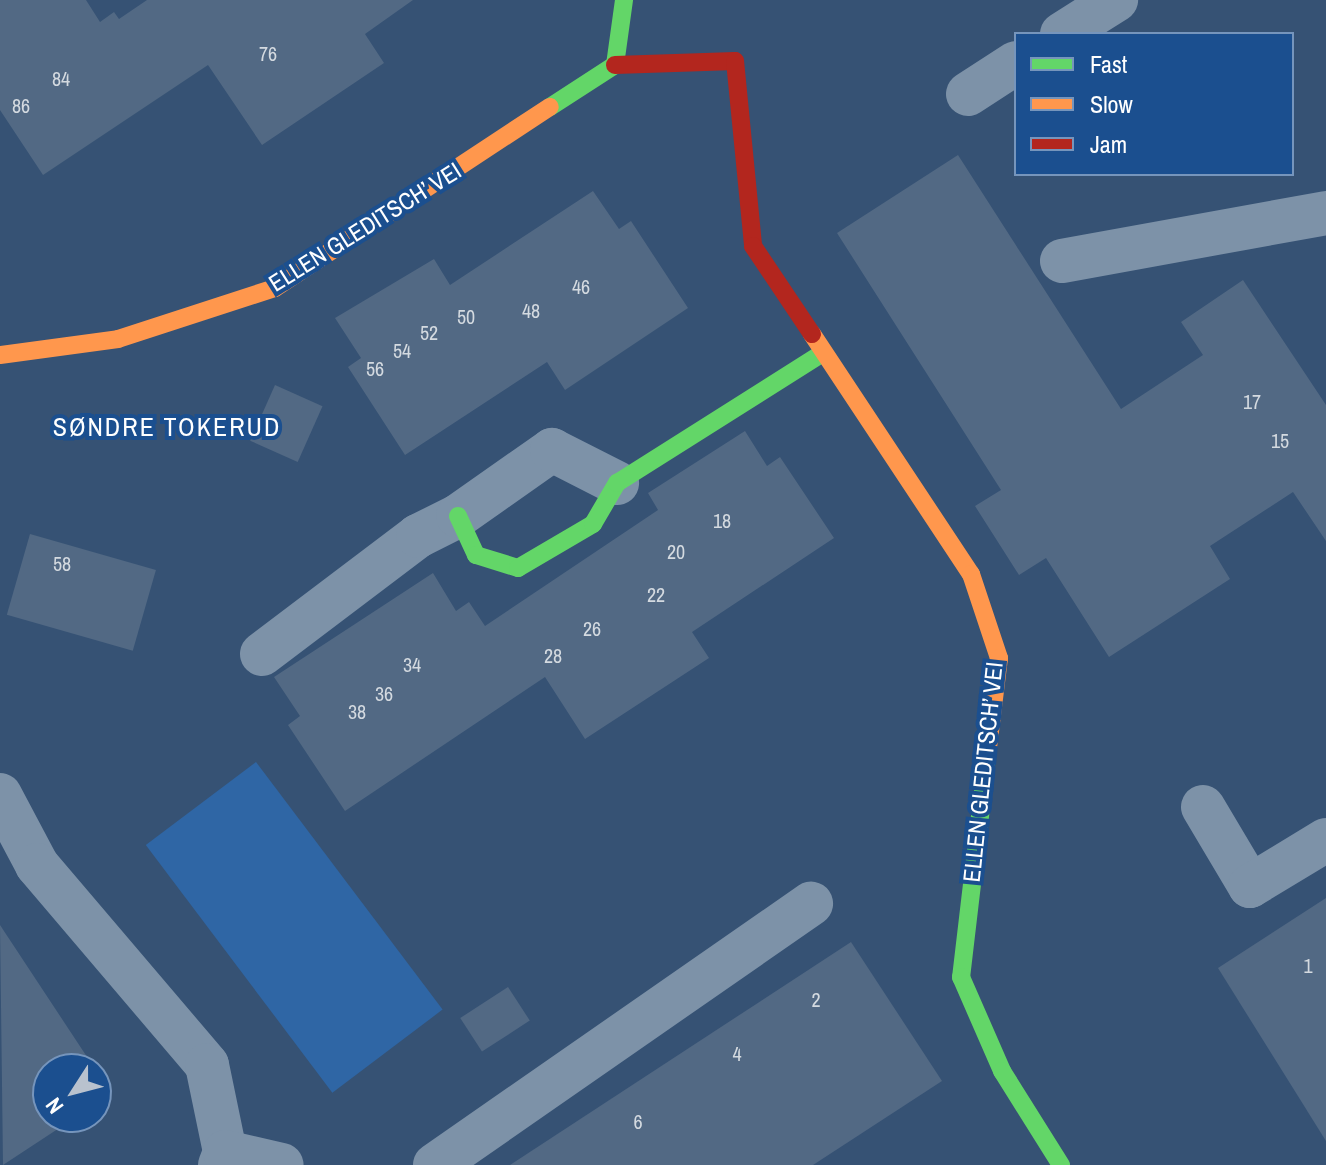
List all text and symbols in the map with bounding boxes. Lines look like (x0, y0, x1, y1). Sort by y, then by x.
legend (1014, 32, 1294, 176)
house number: 76 (259, 41, 277, 65)
text: Fast (1090, 48, 1127, 80)
house number: 84 (52, 66, 70, 90)
text: Slow (1090, 88, 1133, 120)
house number: 86 (12, 93, 30, 117)
text: Jam (1090, 128, 1127, 160)
street label: ELLEN GLEDITSCH’ VEI (263, 156, 467, 298)
house number: 46 (572, 274, 590, 298)
house number: 48 (522, 298, 540, 322)
house number: 50 (457, 304, 475, 328)
house number: 52 (420, 320, 438, 344)
house number: 54 (393, 338, 411, 362)
house number: 56 (366, 356, 384, 380)
house number: 17 (1243, 389, 1261, 413)
district label: SØNDRE TOKERUD (52, 411, 282, 443)
house number: 15 (1271, 428, 1289, 452)
house number: 18 (713, 508, 731, 532)
house number: 20 (667, 539, 685, 563)
house number: 58 (53, 551, 71, 575)
house number: 22 (647, 582, 665, 606)
house number: 26 (583, 616, 601, 640)
house number: 28 (544, 643, 562, 667)
house number: 34 (403, 652, 421, 676)
street label: ELLEN GLEDITSCH’ VEI (957, 660, 1009, 884)
house number: 36 (375, 681, 393, 705)
house number: 38 (348, 699, 366, 723)
house number: 1 (1303, 953, 1313, 977)
house number: 2 (811, 987, 821, 1011)
house number: 4 (732, 1041, 742, 1065)
north arrow (32, 1053, 112, 1133)
text: N (38, 1092, 70, 1120)
house number: 6 (633, 1109, 643, 1133)

